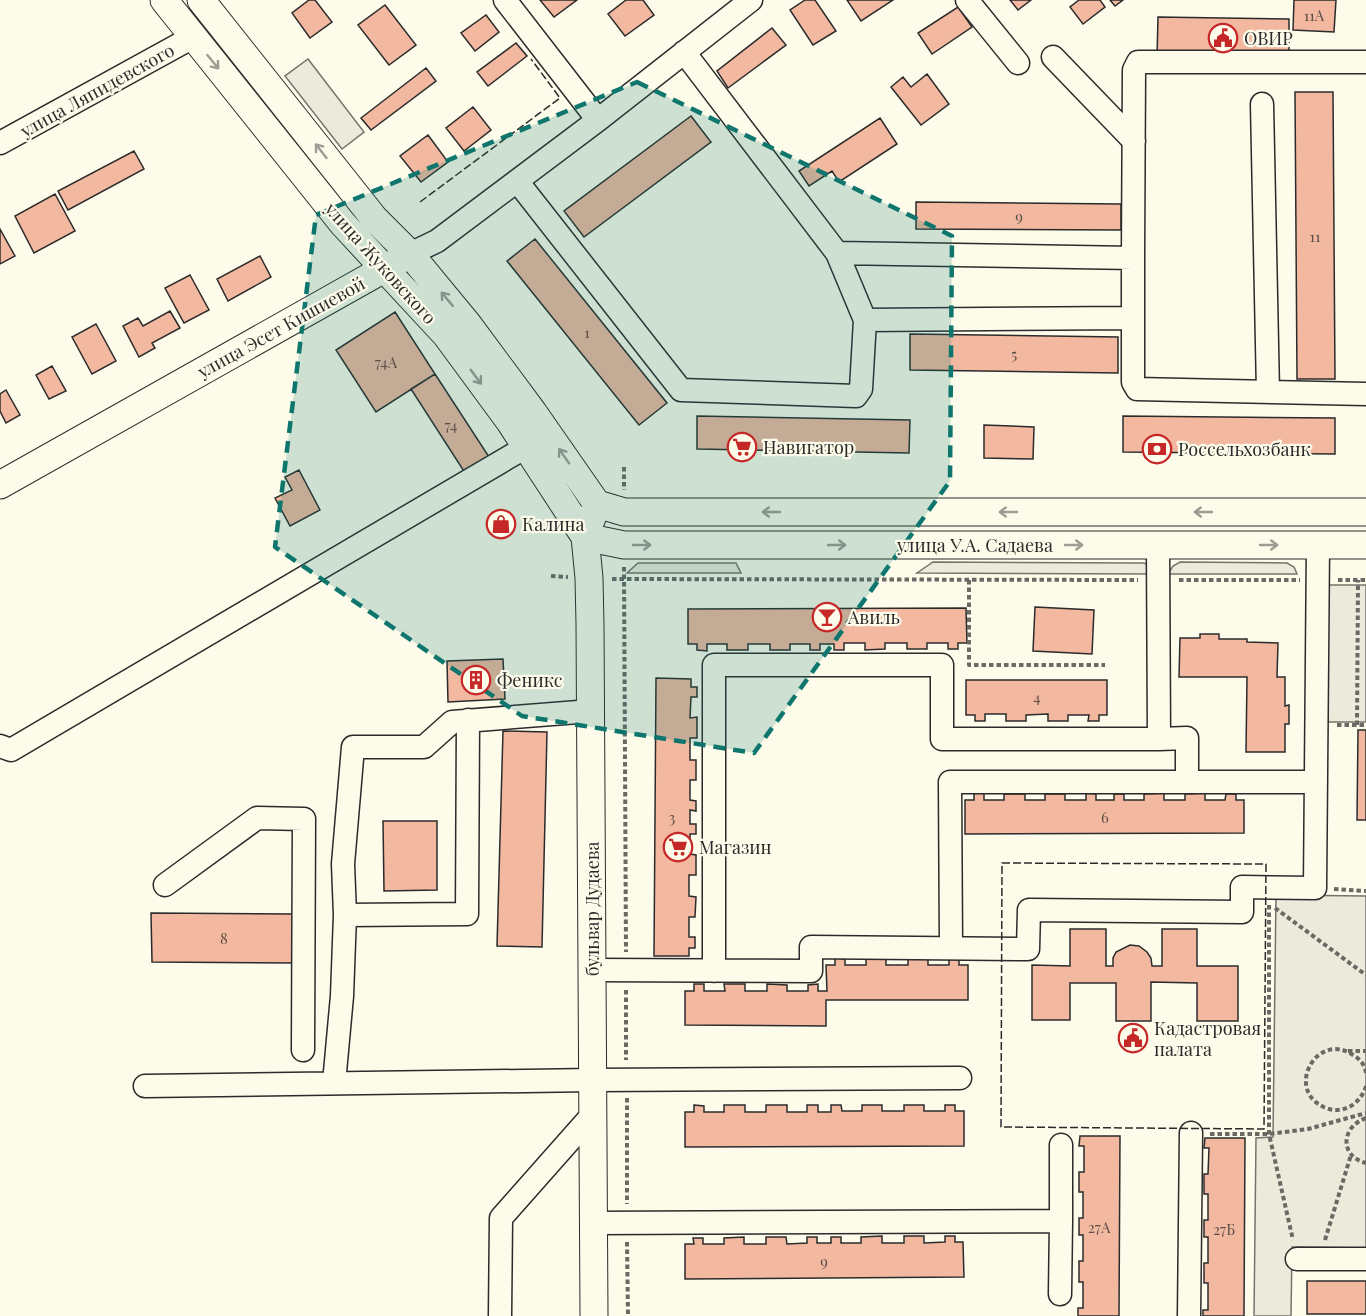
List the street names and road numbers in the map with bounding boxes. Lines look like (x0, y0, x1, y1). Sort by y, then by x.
street label: улица Ляпидевского (15, 38, 178, 143)
street label: улица Жуковского (319, 196, 442, 329)
street label: улица Эсет Кишиевой (192, 271, 369, 384)
street label: улица У.А. Садаева (896, 533, 1053, 557)
street label: бульвар Дудаева (580, 841, 604, 977)

